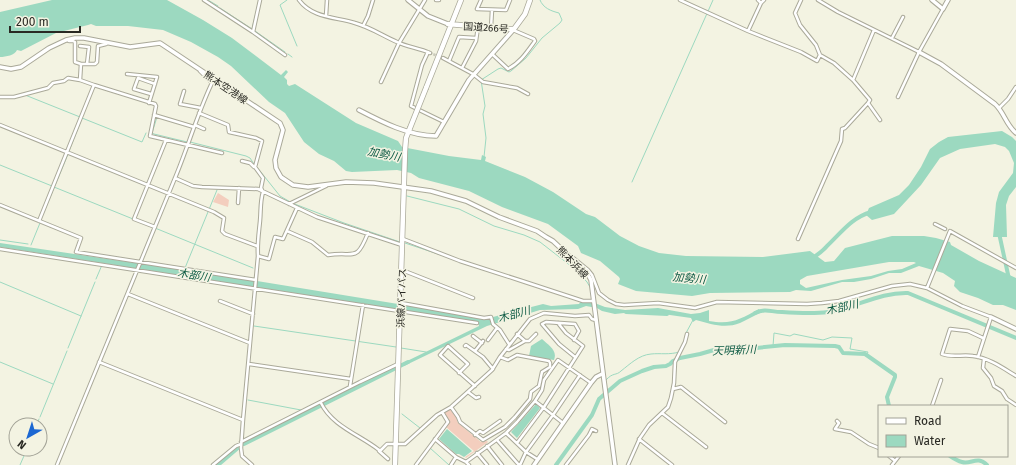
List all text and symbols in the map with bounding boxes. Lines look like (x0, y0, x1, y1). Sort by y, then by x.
scale bar (10, 8, 80, 34)
text: 200 m (16, 15, 49, 29)
street label: 国道266号 (463, 20, 509, 36)
street label: 熊本空港線 (201, 69, 250, 107)
water label: 加勢川 (366, 145, 402, 164)
street label: 熊本浜線 (554, 244, 590, 281)
water label: 木部川 (177, 266, 212, 285)
street label: 浜線バイパス (395, 268, 409, 328)
water label: 加勢川 (672, 271, 707, 286)
water label: 木部川 (825, 297, 861, 318)
water label: 木部川 (497, 304, 533, 325)
water label: 天明新川 (712, 343, 757, 358)
legend (878, 405, 1008, 457)
text: Road (914, 414, 942, 428)
north arrow (8, 417, 48, 457)
text: Water (914, 434, 946, 448)
text: N (15, 437, 29, 452)

